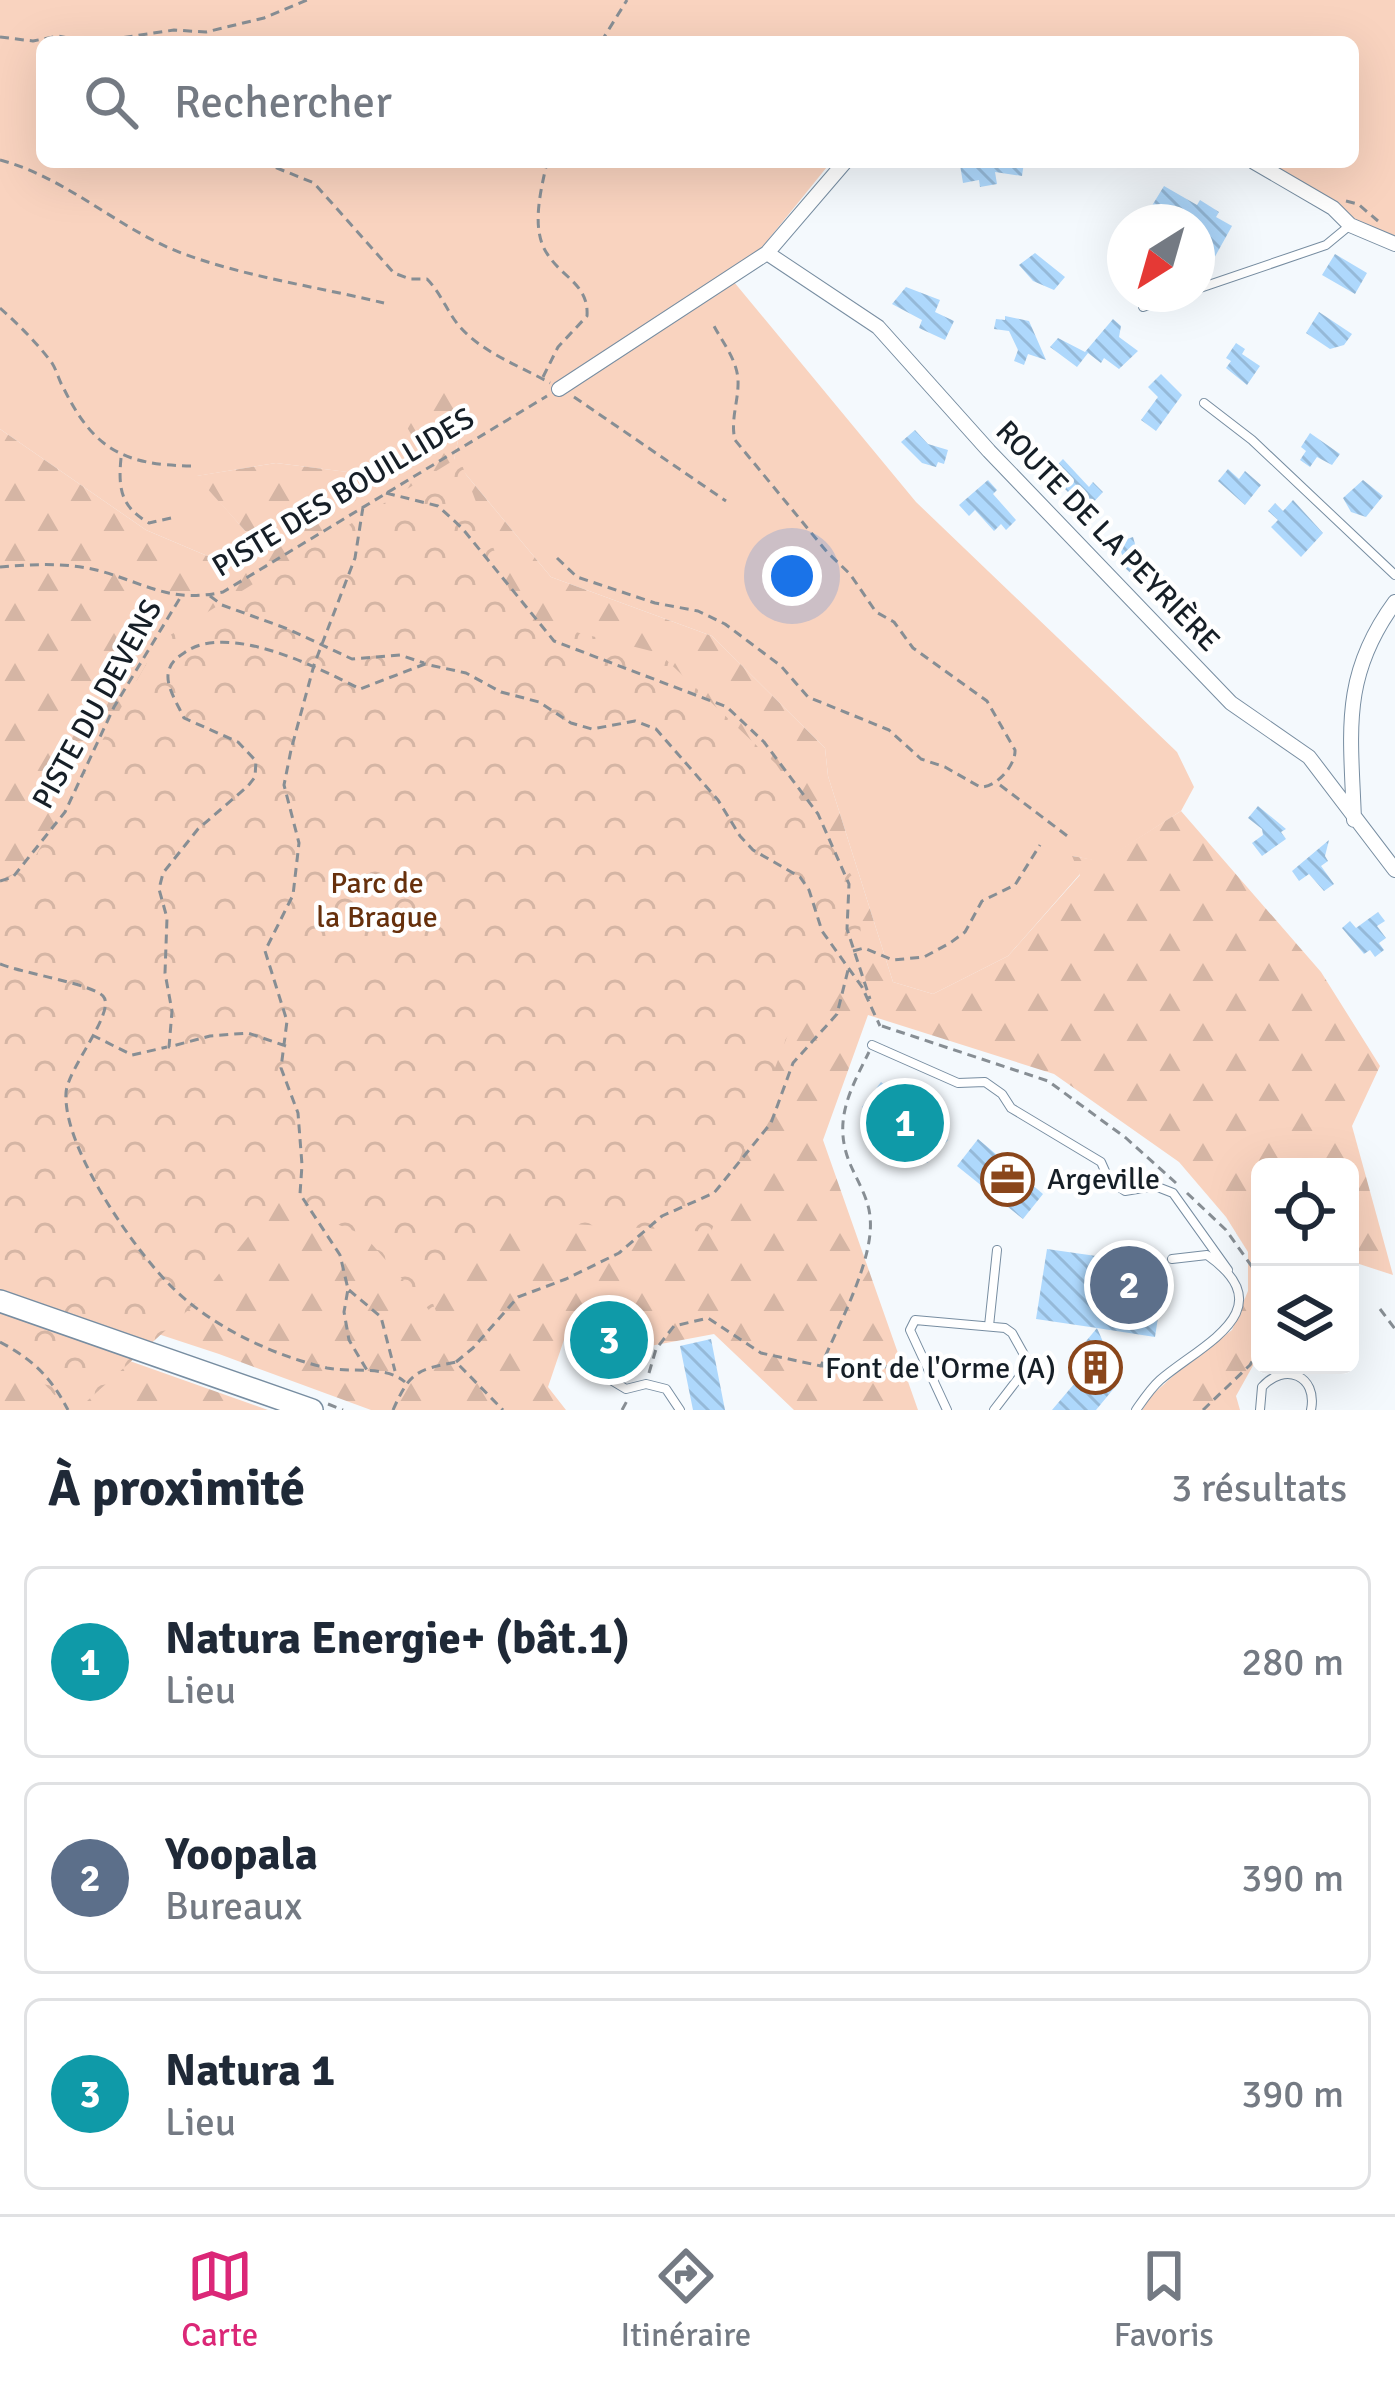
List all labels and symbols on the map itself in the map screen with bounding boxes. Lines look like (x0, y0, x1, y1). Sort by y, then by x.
north arrow (1107, 204, 1215, 312)
street label: PISTE DES BOUILLIDES (206, 400, 481, 585)
street label: ROUTE DE LA PEYRIÈRE (988, 413, 1228, 660)
your location (762, 546, 822, 606)
street label: PISTE DU DEVENS (25, 593, 170, 815)
park label: Parc de la Brague (316, 865, 438, 936)
pin: 1 (866, 1078, 944, 1168)
office icon: Argeville (980, 1151, 1036, 1207)
place label: Argeville (1047, 1161, 1160, 1198)
pin: 2 (1090, 1240, 1168, 1330)
pin: 3 (570, 1295, 648, 1385)
building icon: Font de l'Orme (A) (1067, 1340, 1123, 1396)
place label: Font de l'Orme (A) (825, 1350, 1056, 1387)

